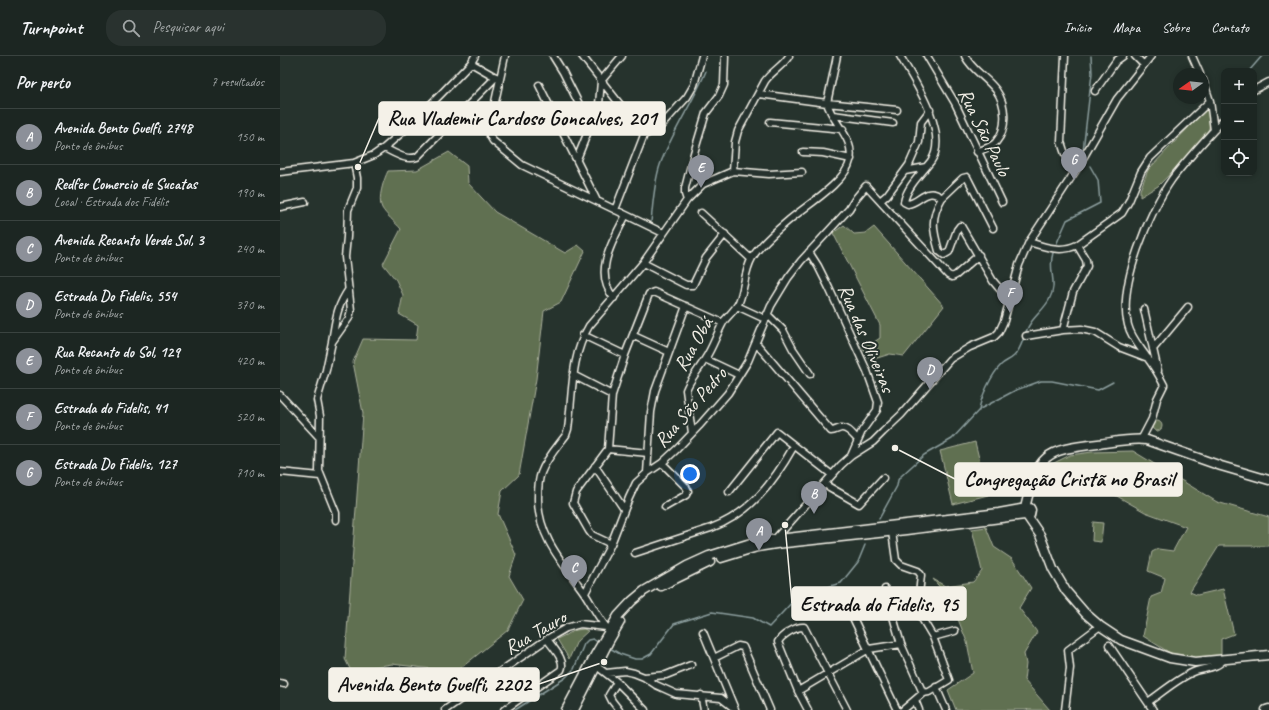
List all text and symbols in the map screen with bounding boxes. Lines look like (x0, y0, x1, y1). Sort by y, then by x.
search box (106, 10, 386, 46)
text: Turnpoint (20, 16, 82, 40)
icon: search (120, 17, 142, 39)
text: Pesquisar aqui (152, 18, 224, 37)
text: Início (1064, 19, 1091, 36)
text: Mapa (1113, 19, 1140, 36)
text: Sobre (1162, 19, 1189, 36)
text: Contato (1211, 19, 1249, 36)
north arrow (1173, 68, 1209, 104)
map controls (1221, 68, 1257, 176)
button: + (1221, 68, 1257, 104)
text: Por perto (16, 72, 70, 93)
text: 7 resultados (211, 74, 264, 90)
street label: Rua São Paulo (953, 84, 1017, 181)
callout: Rua Vlademir Cardoso Goncalves, 201 (379, 102, 665, 135)
button: − (1221, 104, 1257, 140)
text: Rua Vlademir Cardoso Goncalves, 201 (387, 105, 659, 131)
text: Avenida Bento Guelfi, 2748 (54, 119, 192, 138)
text: A (26, 129, 32, 145)
text: 150 m (236, 129, 264, 145)
text: Ponto de ônibus (54, 138, 122, 154)
button: locate (1221, 140, 1257, 176)
pin: G (1061, 147, 1087, 180)
pin: E (688, 155, 714, 188)
text: Redfer Comercio de Sucatas (54, 175, 197, 194)
text: B (26, 185, 32, 201)
text: 190 m (236, 185, 264, 201)
text: Local · Estrada dos Fidélis (54, 194, 168, 210)
text: Avenida Recanto Verde Sol, 3 (54, 231, 204, 250)
text: C (26, 241, 32, 257)
text: 240 m (236, 241, 264, 257)
text: Ponto de ônibus (54, 250, 122, 266)
street label: Rua das Oliveiras (833, 280, 901, 398)
pin: F (997, 280, 1023, 313)
text: Estrada Do Fidelis, 554 (54, 287, 176, 306)
text: D (25, 297, 33, 313)
text: 370 m (236, 297, 264, 313)
text: Ponto de ônibus (54, 306, 122, 322)
street label: Rua Obá (668, 311, 720, 376)
text: Rua Recanto do Sol, 129 (54, 343, 180, 362)
text: E (26, 353, 32, 369)
text: 420 m (236, 353, 264, 369)
pin: D (917, 357, 943, 390)
street label: Rua São Pedro (649, 361, 733, 453)
text: Ponto de ônibus (54, 362, 122, 378)
text: Estrada do Fidelis, 41 (54, 399, 167, 418)
text: F (26, 409, 32, 425)
text: 520 m (236, 409, 264, 425)
text: Ponto de ônibus (54, 418, 122, 434)
text: Estrada Do Fidelis, 127 (54, 455, 177, 474)
callout: Congregação Cristã no Brasil (955, 463, 1182, 496)
your location (680, 464, 700, 484)
text: G (26, 465, 32, 481)
text: 710 m (236, 465, 264, 481)
text: Congregação Cristã no Brasil (964, 466, 1178, 492)
text: Ponto de ônibus (54, 474, 122, 490)
pin: B (801, 481, 827, 514)
pin: A (746, 518, 772, 551)
pin: C (561, 555, 587, 588)
callout: Estrada do Fidelis, 95 (792, 587, 966, 620)
text: Estrada do Fidelis, 95 (800, 591, 960, 617)
street label: Rua Tauro (500, 604, 572, 660)
callout: Avenida Bento Guelfi, 2202 (329, 668, 539, 701)
text: Avenida Bento Guelfi, 2202 (337, 671, 533, 697)

